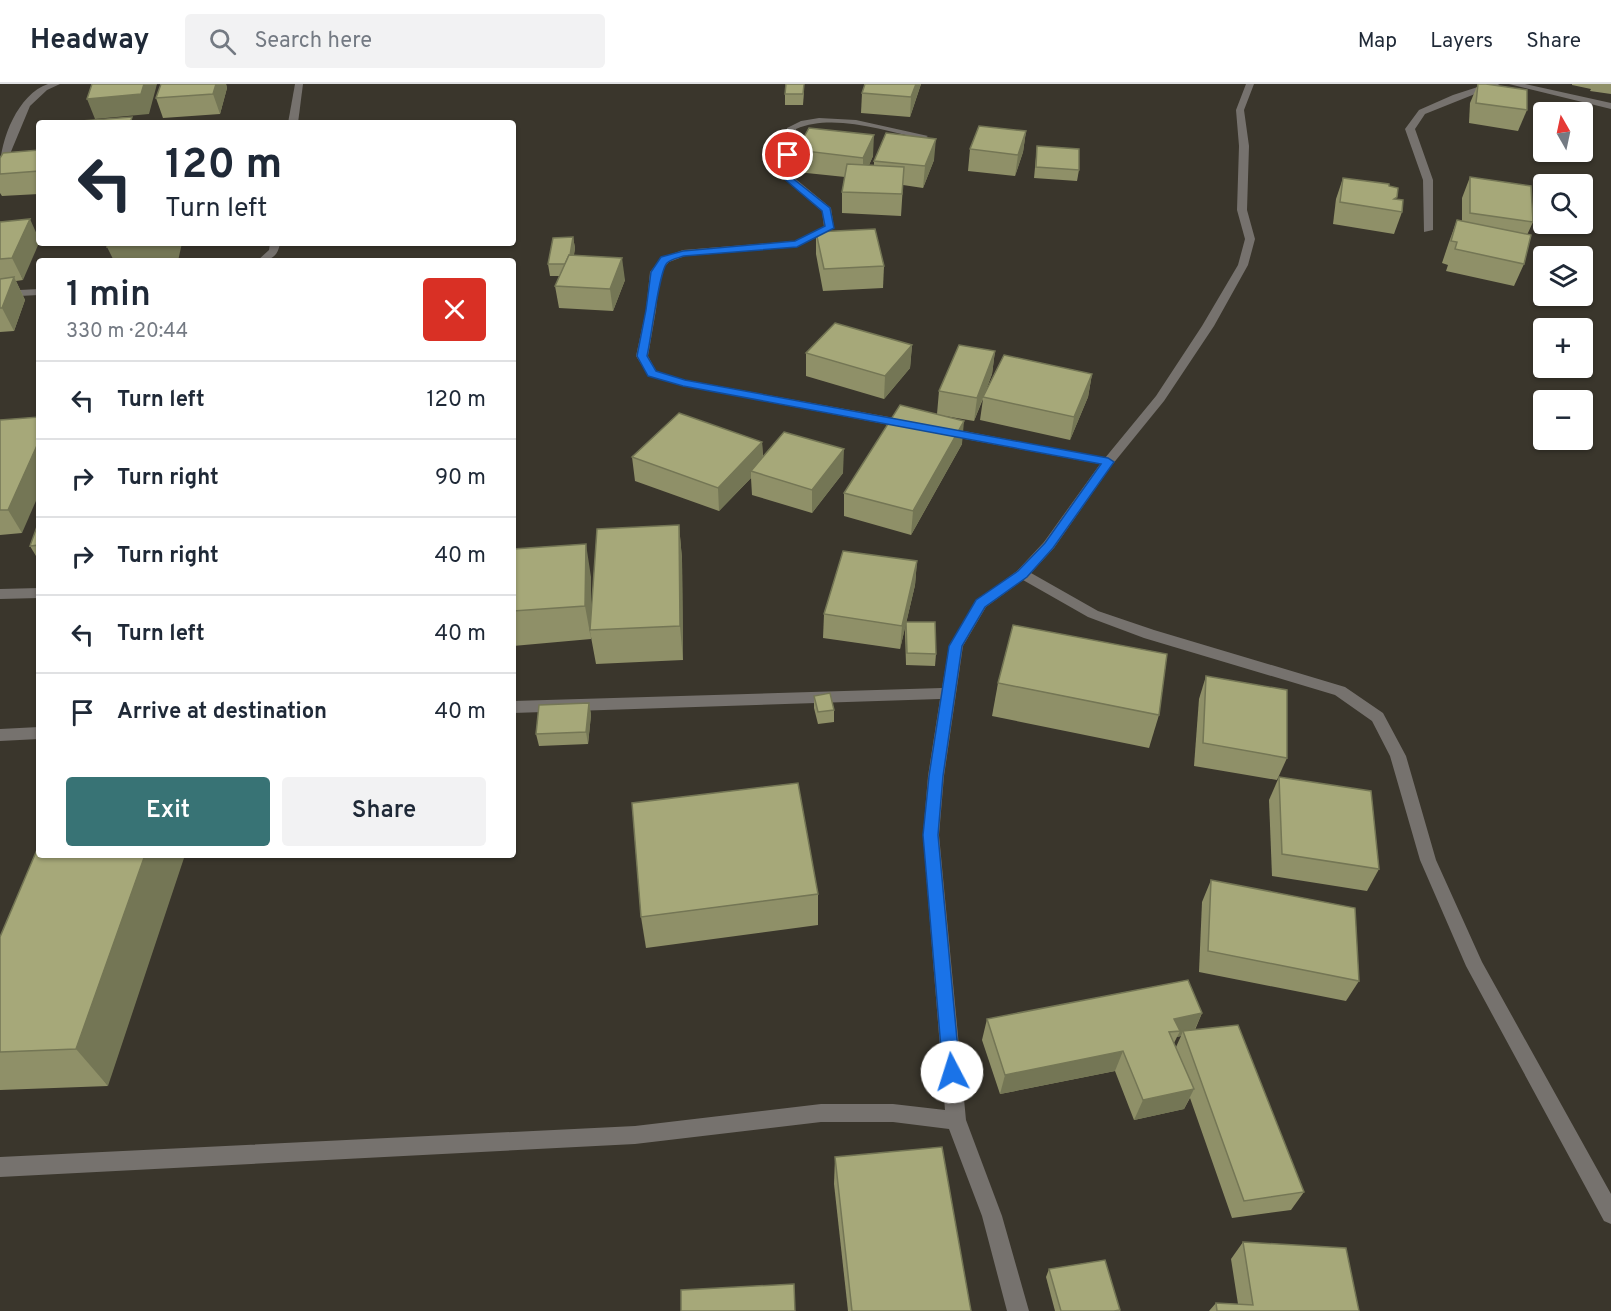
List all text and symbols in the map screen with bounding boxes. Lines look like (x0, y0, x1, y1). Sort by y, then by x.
search box (185, 14, 605, 68)
text: Headway (30, 23, 149, 59)
icon: search (206, 25, 239, 58)
text: Search here (254, 28, 372, 55)
text: Map (1358, 28, 1397, 55)
text: Layers (1430, 28, 1493, 55)
text: Share (1526, 28, 1581, 55)
north arrow (1533, 102, 1593, 162)
map controls (1533, 102, 1593, 450)
pin (762, 129, 813, 180)
icon: arrive (771, 138, 804, 171)
text: 120 m (165, 140, 282, 193)
icon: left (66, 144, 144, 222)
button: search (1533, 174, 1593, 234)
text: Turn left (165, 192, 267, 226)
button: layers (1533, 246, 1593, 306)
text: 1 min (66, 273, 151, 319)
button: close (423, 278, 486, 341)
button: + (1533, 318, 1593, 378)
text: 330 m · 20:44 (66, 319, 188, 345)
icon: left (66, 384, 99, 417)
text: Turn left (117, 387, 205, 414)
text: 120 m (426, 387, 486, 414)
button: − (1533, 390, 1593, 450)
icon: right (66, 462, 99, 495)
text: Turn right (117, 465, 219, 492)
text: 90 m (435, 465, 486, 492)
icon: right (66, 540, 99, 573)
text: Turn right (117, 543, 219, 570)
text: 40 m (434, 543, 486, 570)
icon: left (66, 618, 99, 651)
text: Turn left (117, 621, 205, 648)
text: 40 m (434, 621, 486, 648)
icon: arrive (66, 696, 99, 729)
text: Arrive at destination (117, 699, 327, 726)
text: 40 m (434, 699, 486, 726)
button: Exit (66, 777, 270, 846)
button: Share (282, 777, 486, 846)
position arrow (920, 1040, 984, 1104)

